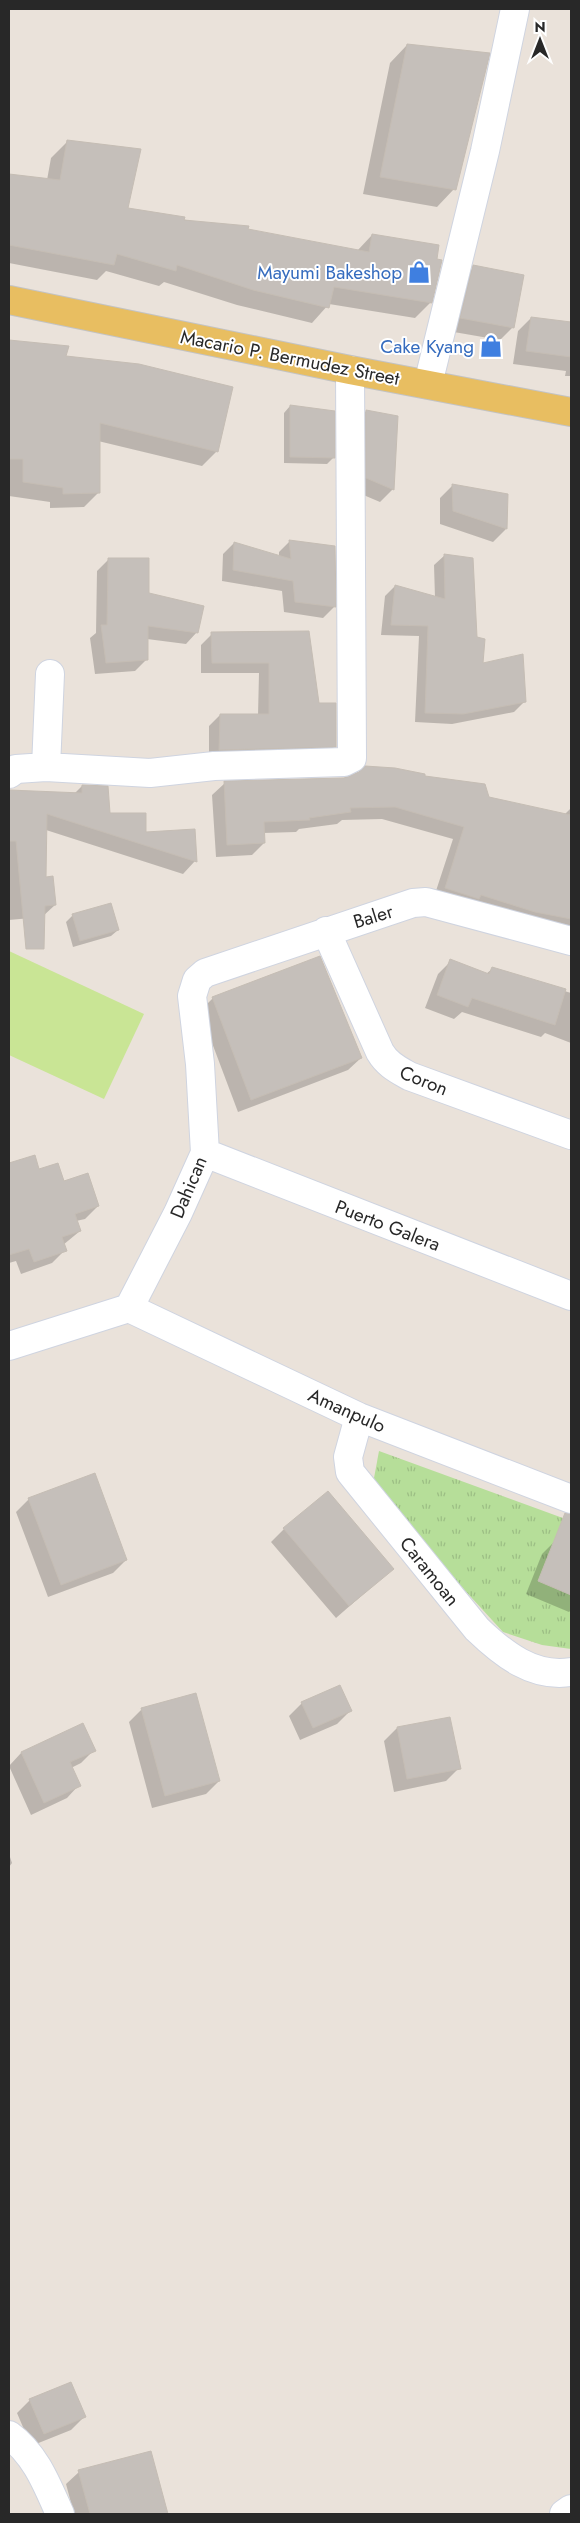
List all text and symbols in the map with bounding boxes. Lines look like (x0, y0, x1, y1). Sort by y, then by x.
north arrow (515, 15, 565, 65)
text: N (534, 17, 546, 37)
place label: Mayumi Bakeshop (257, 259, 402, 286)
shop icon: Mayumi Bakeshop (406, 259, 432, 285)
street label: Macario P. Bermudez Street (178, 323, 402, 392)
place label: Cake Kyang (380, 333, 474, 360)
shop icon: Cake Kyang (478, 333, 504, 359)
street label: Baler (350, 898, 397, 935)
street label: Coron (396, 1059, 452, 1102)
street label: Dahican (163, 1152, 214, 1222)
street label: Puerto Galera (331, 1193, 444, 1258)
street label: Amanpulo (304, 1381, 390, 1439)
street label: Caramoan (393, 1531, 466, 1612)

